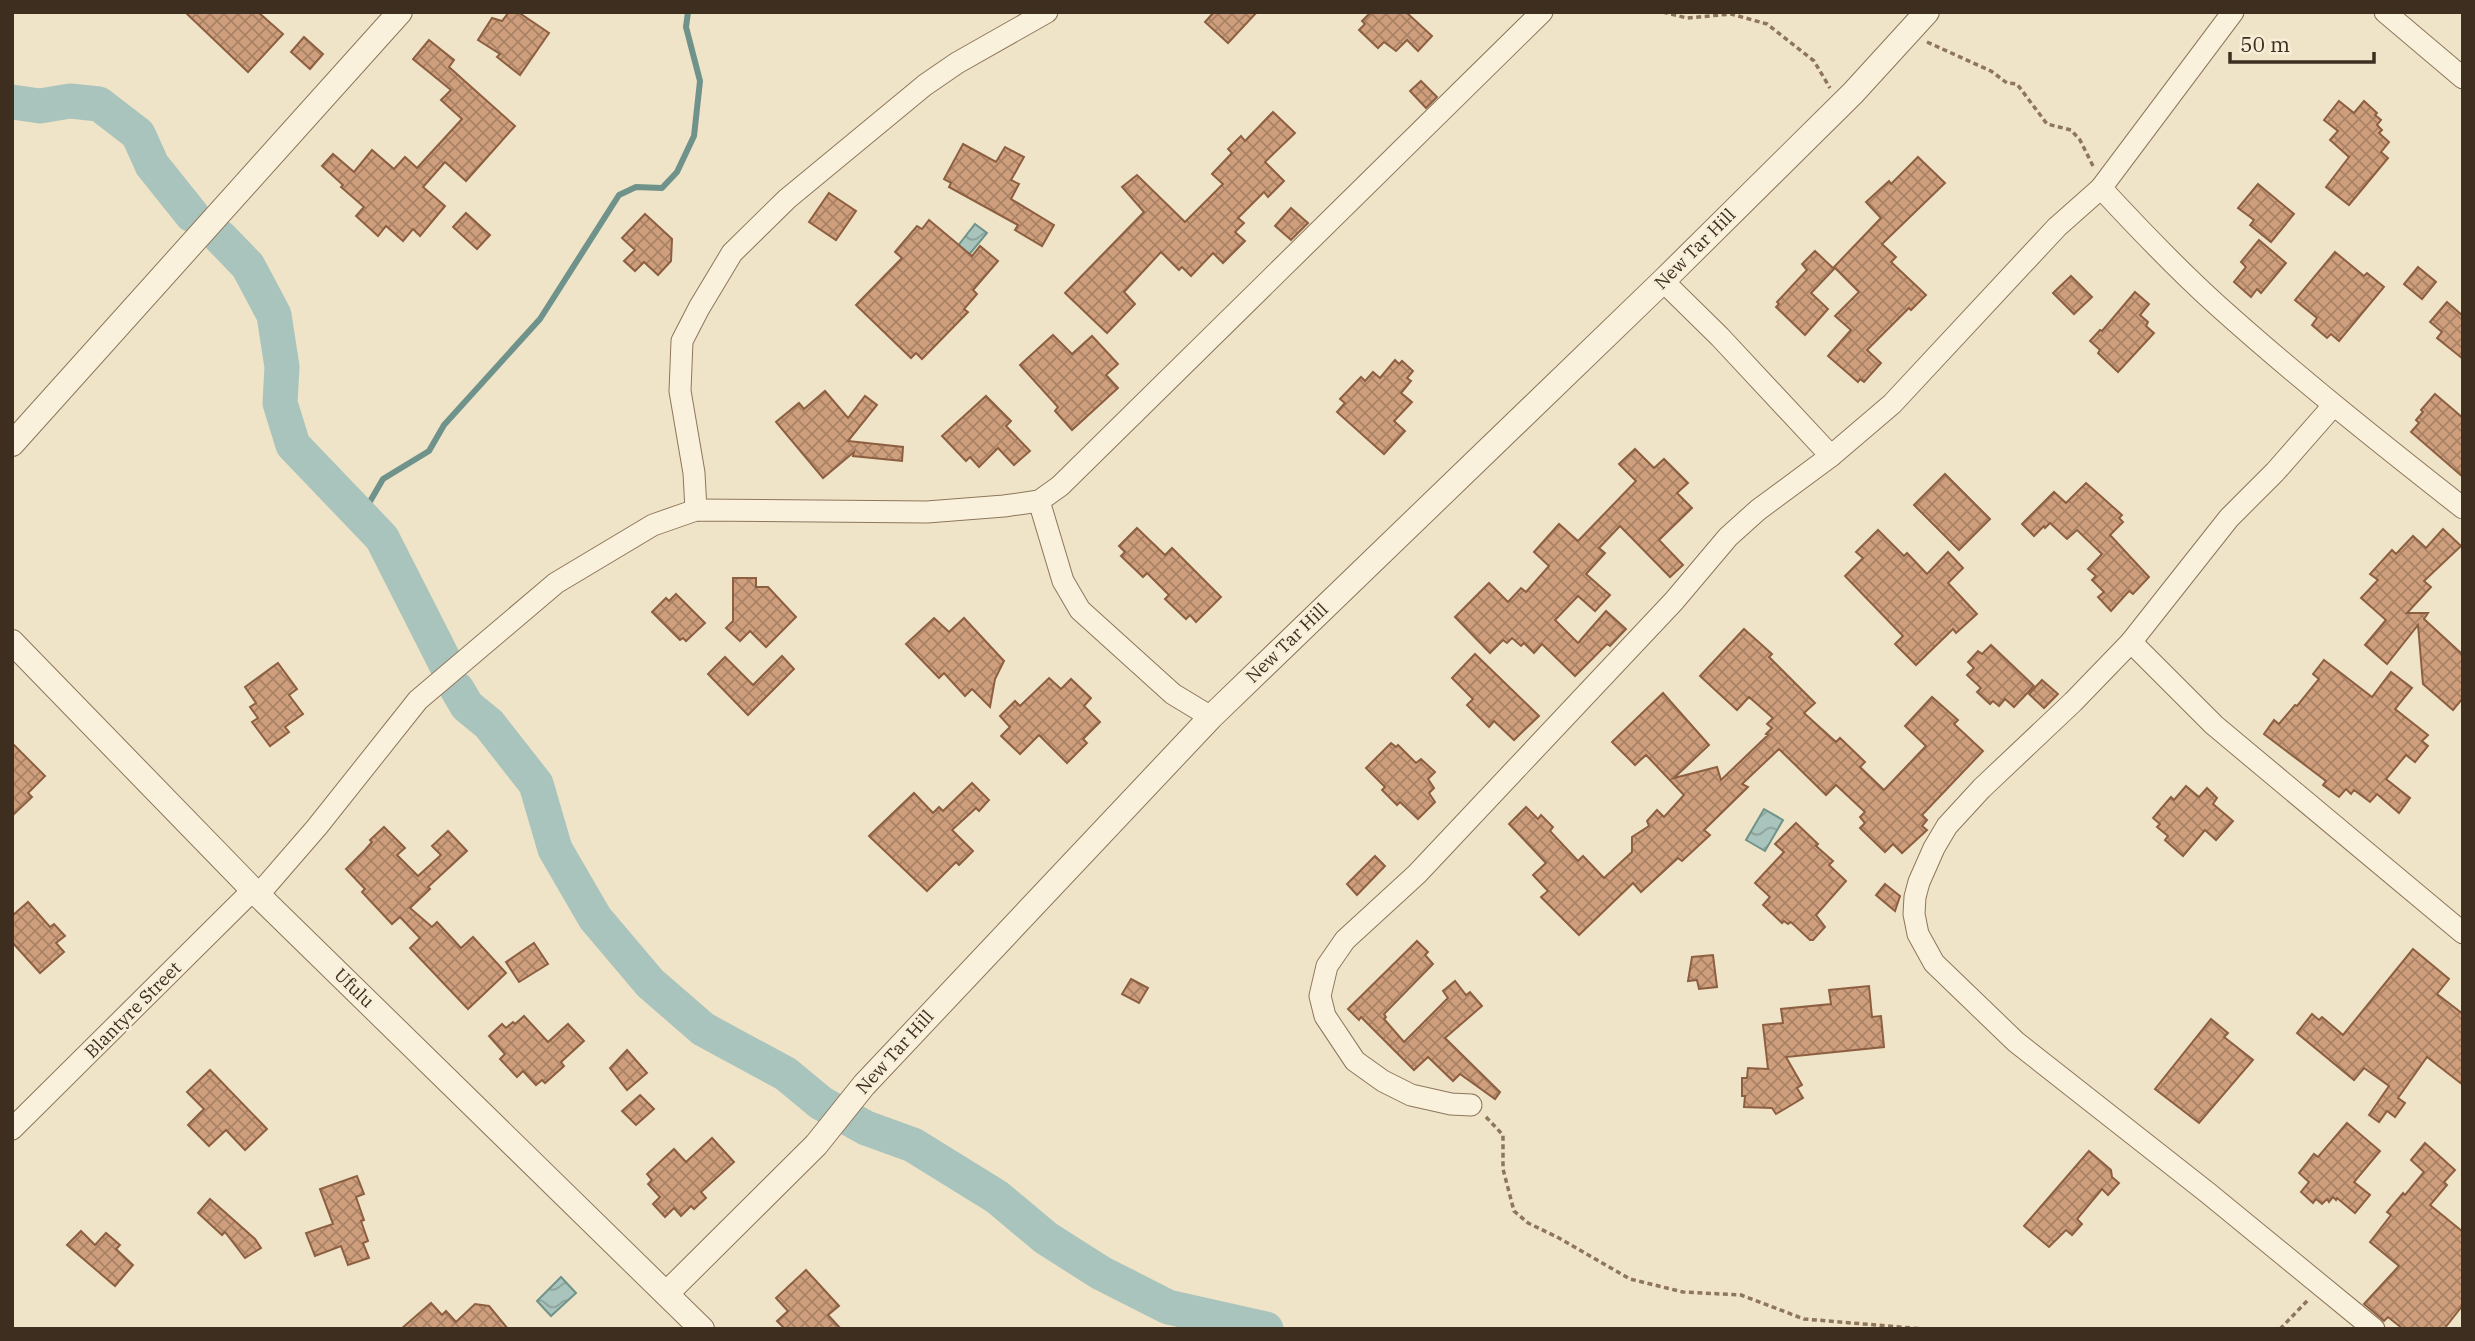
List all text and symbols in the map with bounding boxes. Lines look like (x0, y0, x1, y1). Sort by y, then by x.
scale bar (2230, 21, 2374, 65)
text: 50 m (2240, 30, 2290, 58)
street label: New Tar Hill (1649, 203, 1740, 294)
street label: New Tar Hill (1241, 598, 1333, 688)
street label: Blantyre Street (80, 957, 186, 1063)
street label: Ufulu (329, 963, 379, 1012)
street label: New Tar Hill (851, 1005, 938, 1099)

